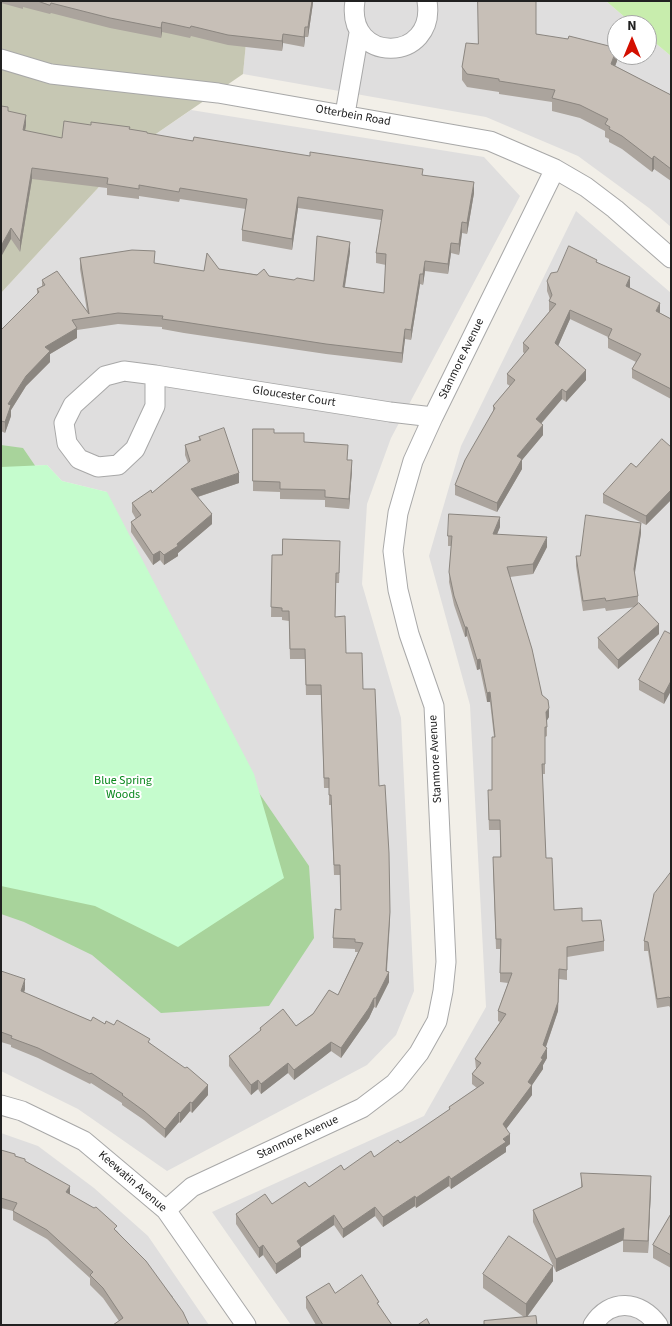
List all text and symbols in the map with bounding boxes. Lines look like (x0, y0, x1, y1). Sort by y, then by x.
north arrow (607, 15, 657, 65)
text: N (627, 16, 637, 36)
street label: Otterbein Road (314, 102, 392, 130)
street label: Stanmore Avenue (436, 316, 488, 402)
street label: Gloucester Court (251, 383, 337, 411)
street label: Stanmore Avenue (426, 714, 446, 804)
park label: Blue Spring Woods (94, 774, 152, 802)
street label: Stanmore Avenue (255, 1113, 341, 1163)
street label: Keewatin Avenue (95, 1148, 169, 1216)

